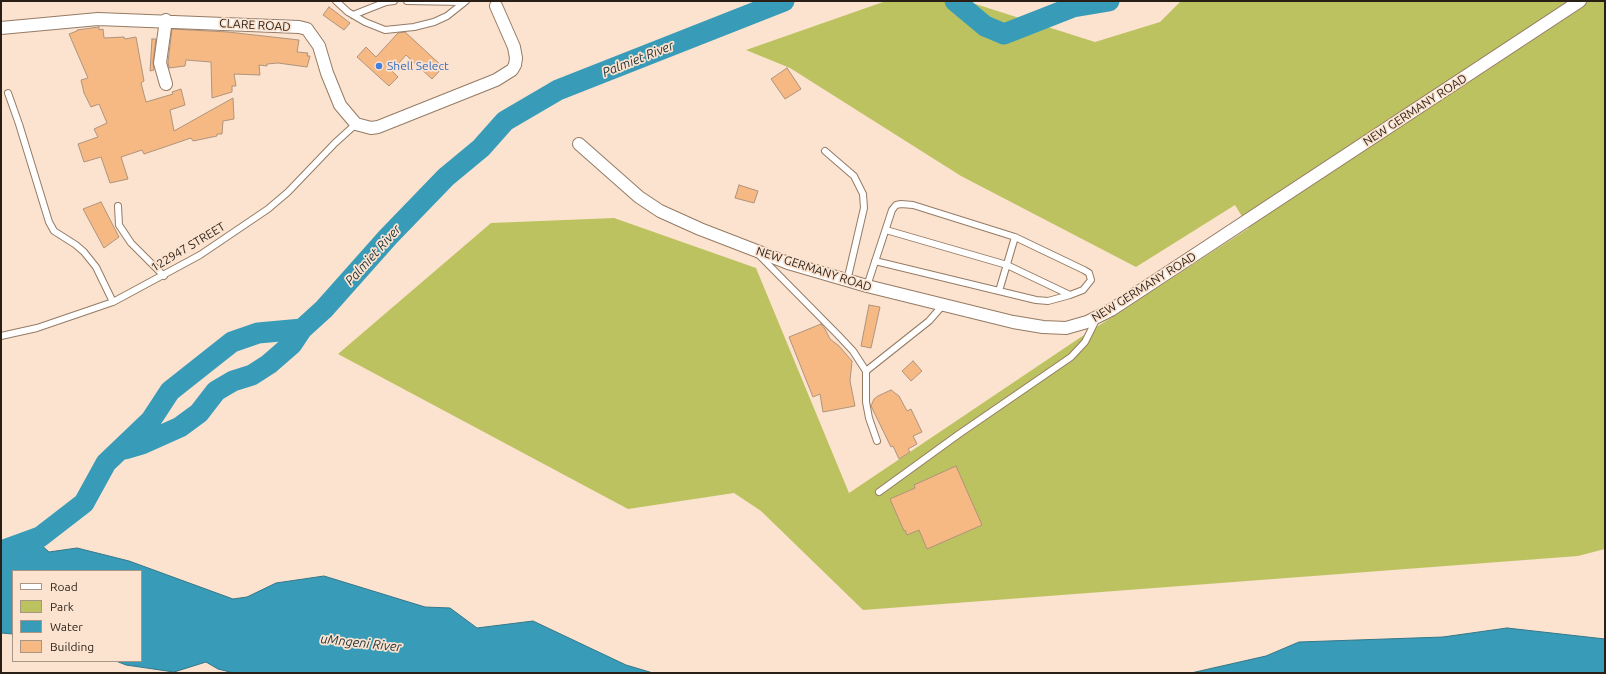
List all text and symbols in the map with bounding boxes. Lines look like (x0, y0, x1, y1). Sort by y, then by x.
street label: CLARE ROAD (219, 16, 291, 34)
water label: Palmiet River (600, 38, 676, 80)
place label: Shell Select (387, 59, 449, 73)
marker: Shell Select (374, 61, 384, 71)
street label: NEW GERMANY ROAD (1360, 71, 1470, 149)
street label: 122947 STREET (148, 219, 228, 275)
water label: Palmiet River (342, 222, 404, 288)
street label: NEW GERMANY ROAD (754, 243, 874, 295)
street label: NEW GERMANY ROAD (1089, 249, 1199, 325)
legend (12, 570, 142, 662)
text: Road (50, 580, 78, 593)
text: Park (50, 600, 74, 613)
text: Water (50, 620, 83, 633)
water label: uMngeni River (320, 631, 402, 655)
text: Building (50, 640, 94, 653)

